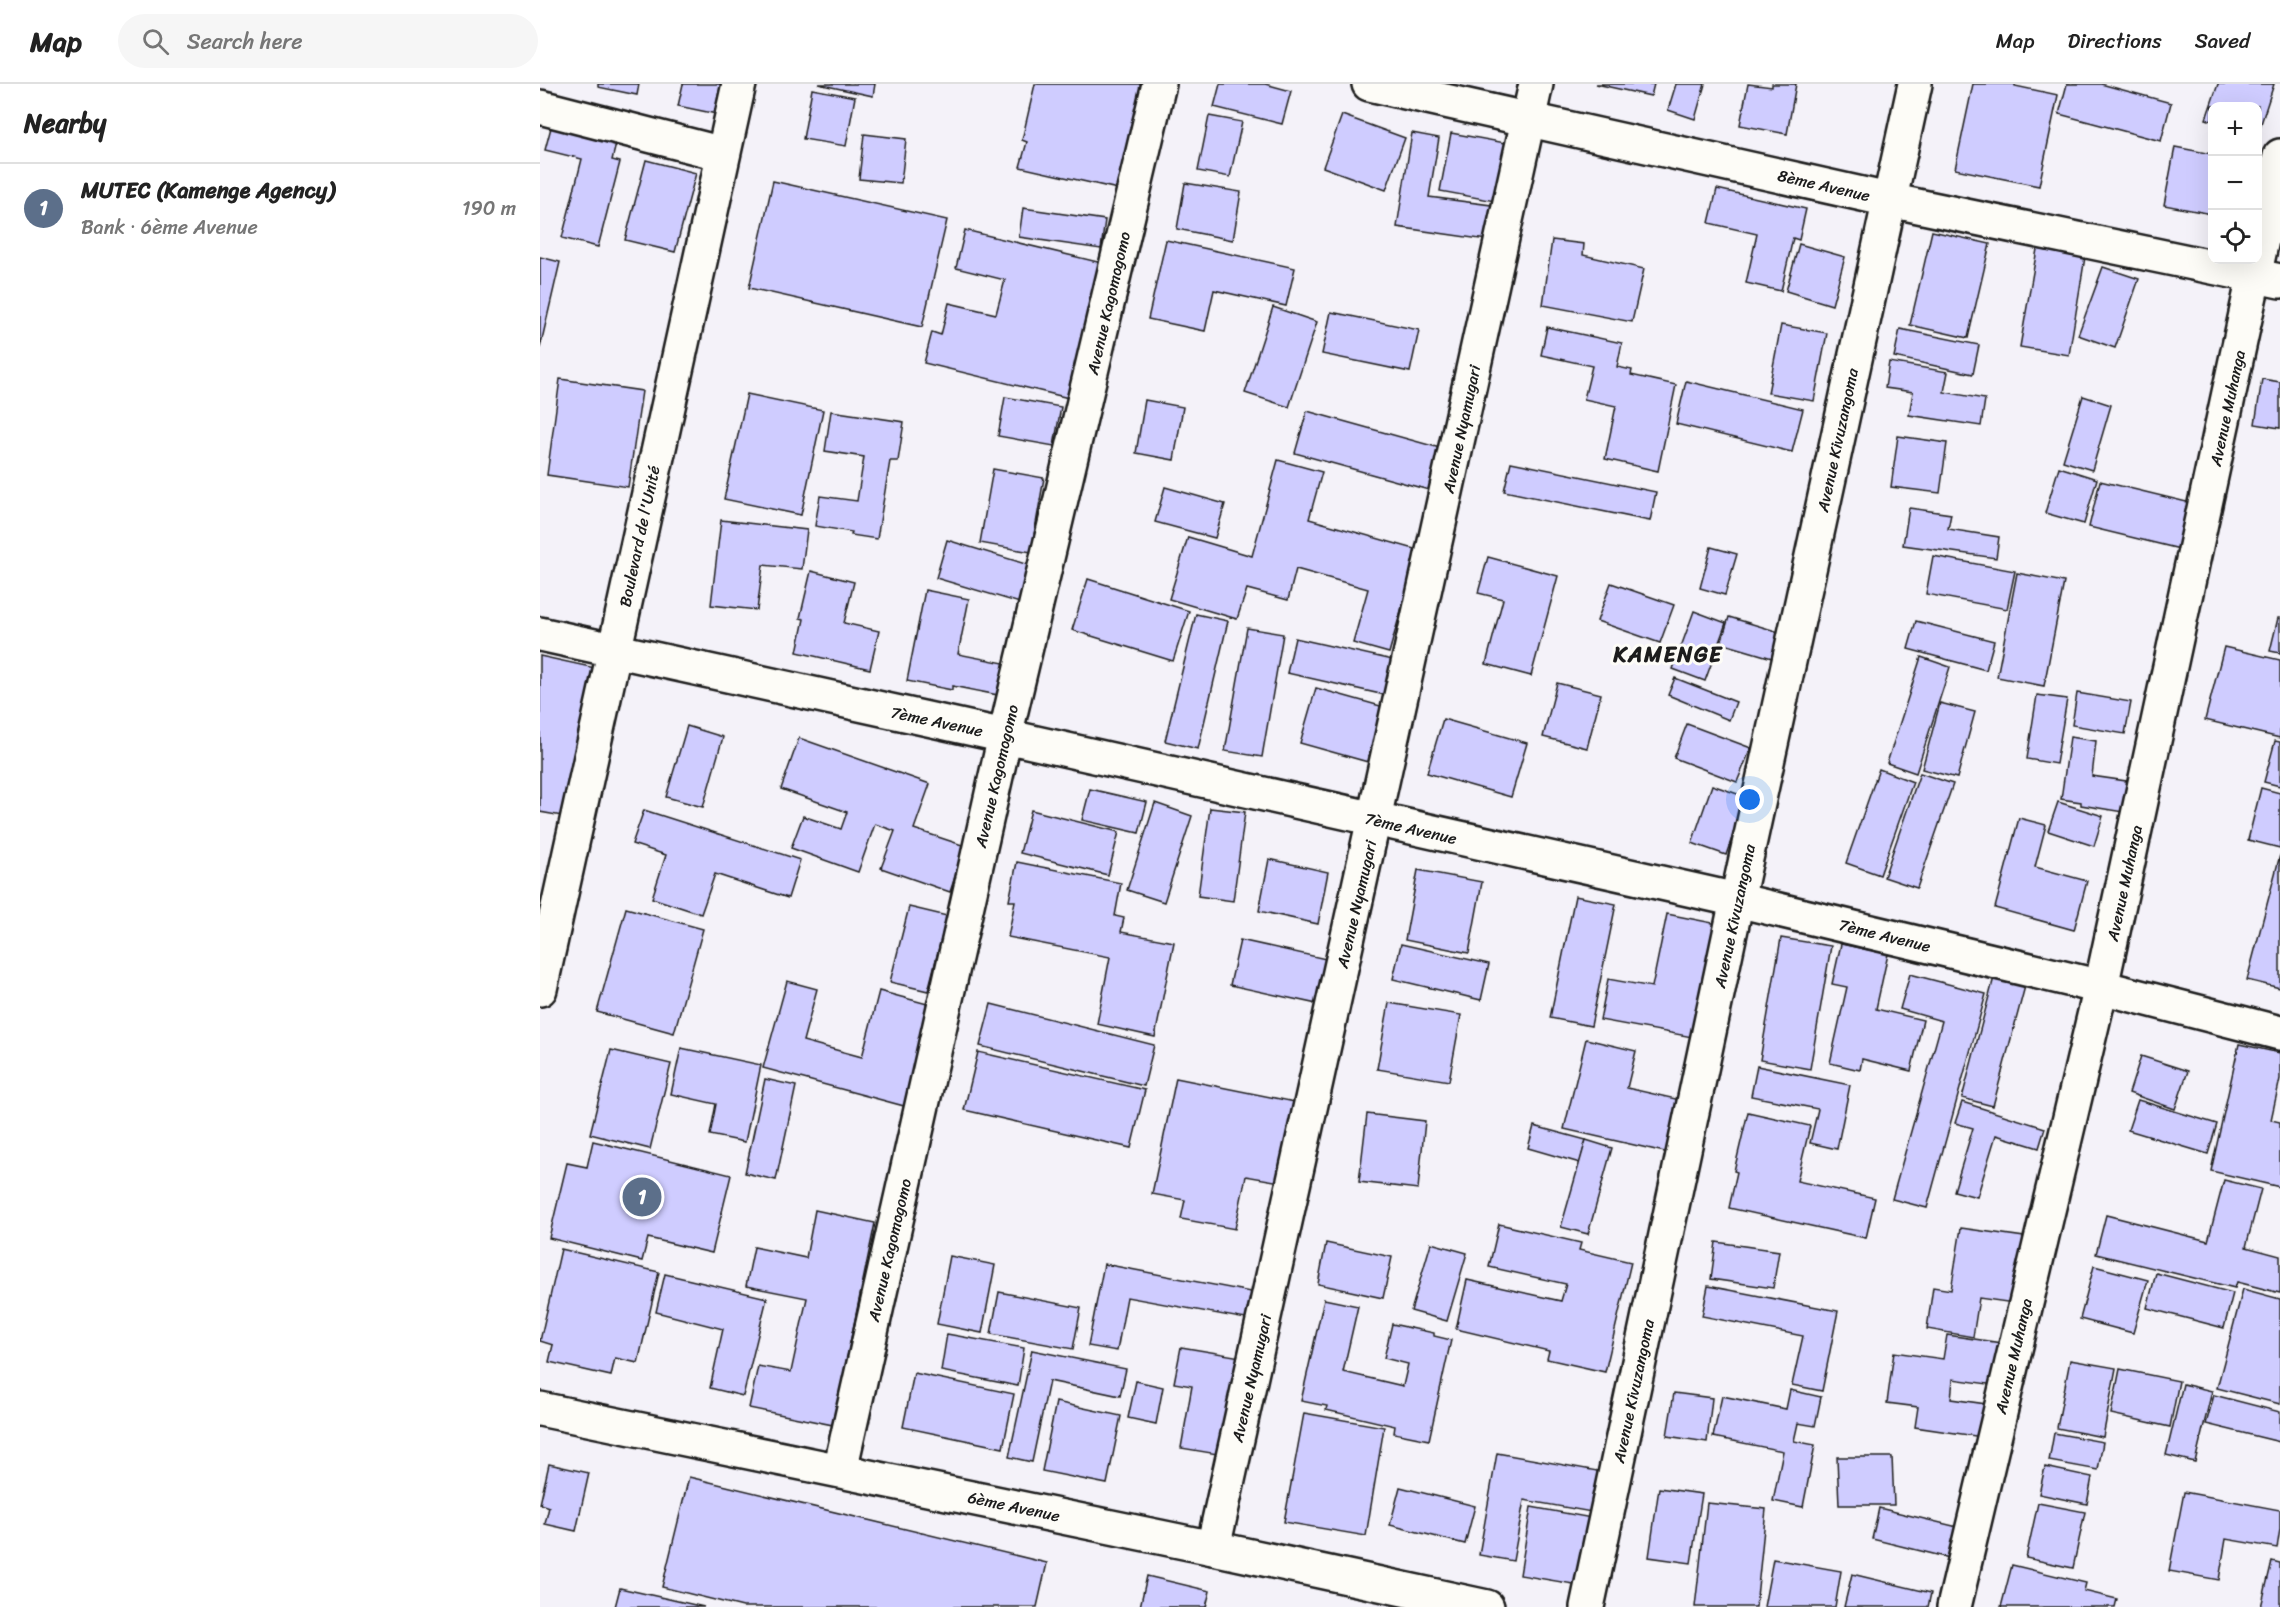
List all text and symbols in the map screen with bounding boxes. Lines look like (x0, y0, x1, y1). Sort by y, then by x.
search box (118, 14, 538, 68)
text: Map (30, 17, 82, 66)
text: Search here (187, 22, 303, 61)
text: Map (1996, 22, 2034, 60)
text: Directions (2067, 22, 2162, 60)
text: Saved (2195, 22, 2250, 60)
icon: search (139, 25, 172, 58)
text: Nearby (24, 100, 106, 146)
map controls (2208, 102, 2262, 264)
button: + (2208, 102, 2262, 156)
button: − (2208, 156, 2262, 210)
street label: 8ème Avenue (1775, 161, 1873, 210)
text: MUTEC (Kamenge Agency) (81, 171, 335, 210)
text: 1 (39, 191, 48, 226)
text: 190 m (462, 191, 516, 226)
text: Bank · 6ème Avenue (81, 210, 258, 245)
button: locate (2208, 210, 2262, 264)
street label: Avenue Kagomogomo (1078, 229, 1139, 379)
street label: Avenue Muhanga (2201, 347, 2254, 470)
street label: Avenue Nyamugari (1434, 362, 1489, 497)
street label: Avenue Kivuzangoma (1808, 365, 1867, 516)
street label: Boulevard de l'Unité (610, 463, 669, 610)
district label: KAMENGE (1612, 635, 1723, 674)
street label: 7ème Avenue (888, 698, 986, 745)
street label: Avenue Kagomogomo (966, 702, 1027, 852)
your location (1735, 785, 1764, 814)
street label: 7ème Avenue (1362, 804, 1460, 853)
street label: Avenue Muhanga (2098, 822, 2151, 945)
street label: Avenue Nyamugari (1327, 837, 1385, 972)
street label: Avenue Kivuzangoma (1705, 841, 1764, 992)
street label: 7ème Avenue (1836, 910, 1934, 961)
pin: 1 (622, 1174, 662, 1220)
street label: Avenue Kagomogomo (859, 1176, 920, 1326)
street label: Avenue Muhanga (1986, 1295, 2041, 1418)
street label: Avenue Nyamugari (1222, 1311, 1280, 1446)
street label: Avenue Kivuzangoma (1604, 1316, 1663, 1467)
street label: 6ème Avenue (965, 1483, 1063, 1530)

